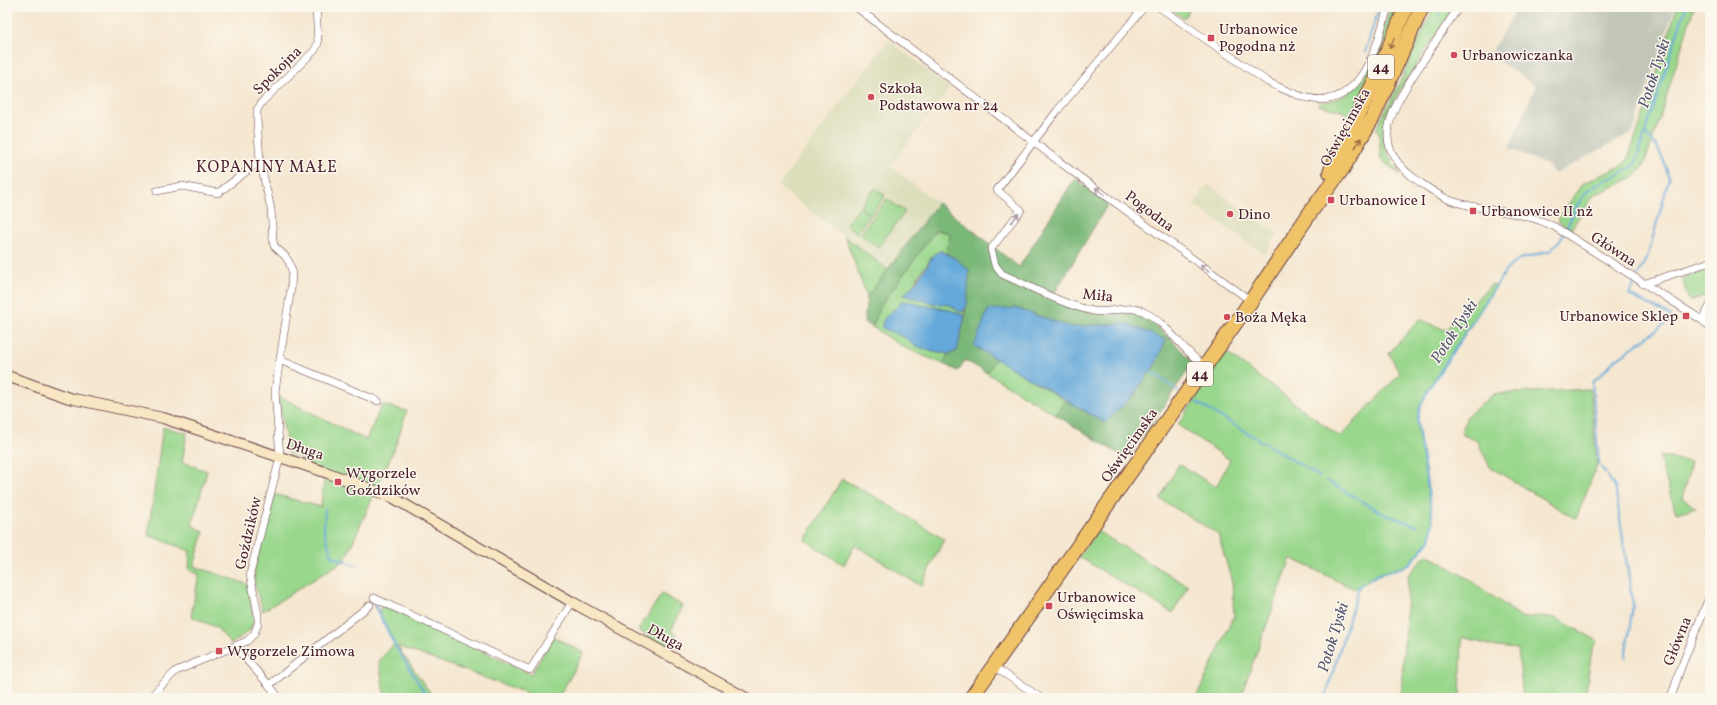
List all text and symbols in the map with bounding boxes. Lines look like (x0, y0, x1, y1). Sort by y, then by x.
place label: Urbanowice Pogodna nż (1219, 20, 1298, 58)
marker: Urbanowice Pogodna nż (1206, 33, 1216, 43)
water label: Potok Tyski (1633, 35, 1677, 111)
one-way arrow (1387, 37, 1395, 49)
street label: Spokojna (249, 42, 307, 100)
place label: Urbanowiczanka (1462, 46, 1573, 67)
marker: Urbanowiczanka (1449, 50, 1459, 60)
road number: 44 (1368, 55, 1394, 79)
place label: Szkoła Podstawowa nr 24 (879, 79, 999, 117)
street label: Oświęcimska (1316, 85, 1377, 171)
marker: Szkoła Podstawowa nr 24 (866, 92, 876, 102)
one-way arrow (1355, 137, 1363, 149)
district label: KOPANINY MAŁE (196, 157, 338, 179)
one-way arrow (1095, 187, 1106, 195)
street label: Pogodna (1120, 187, 1178, 238)
place label: Urbanowice I (1339, 191, 1426, 212)
marker: Urbanowice I (1326, 195, 1336, 205)
place label: Urbanowice II nż (1481, 202, 1593, 223)
place label: Dino (1238, 205, 1270, 226)
marker: Urbanowice II nż (1468, 206, 1478, 216)
marker: Dino (1225, 209, 1235, 219)
one-way arrow (1010, 213, 1019, 224)
street label: Główna (1586, 227, 1640, 273)
one-way arrow (1200, 264, 1211, 272)
street label: Miła (1082, 284, 1114, 309)
water label: Potok Tyski (1426, 295, 1484, 368)
place label: Urbanowice Sklep (1560, 307, 1678, 328)
place label: Boża Męka (1235, 308, 1307, 329)
marker: Urbanowice Sklep (1681, 311, 1691, 321)
marker: Boża Męka (1222, 312, 1232, 322)
road number: 44 (1187, 362, 1213, 386)
street label: Oświęcimska (1097, 404, 1164, 487)
street label: Długa (283, 434, 326, 466)
place label: Wygorzele Goździków (346, 464, 421, 502)
marker: Wygorzele Goździków (333, 477, 343, 487)
street label: Goździków (231, 494, 268, 572)
place label: Urbanowice Oświęcimska (1057, 588, 1144, 626)
water label: Potok Tyski (1313, 599, 1355, 675)
marker: Urbanowice Oświęcimska (1044, 601, 1054, 611)
street label: Główna (1659, 614, 1698, 669)
street label: Długa (643, 620, 687, 657)
place label: Wygorzele Zimowa (227, 642, 355, 663)
marker: Wygorzele Zimowa (214, 646, 224, 656)

